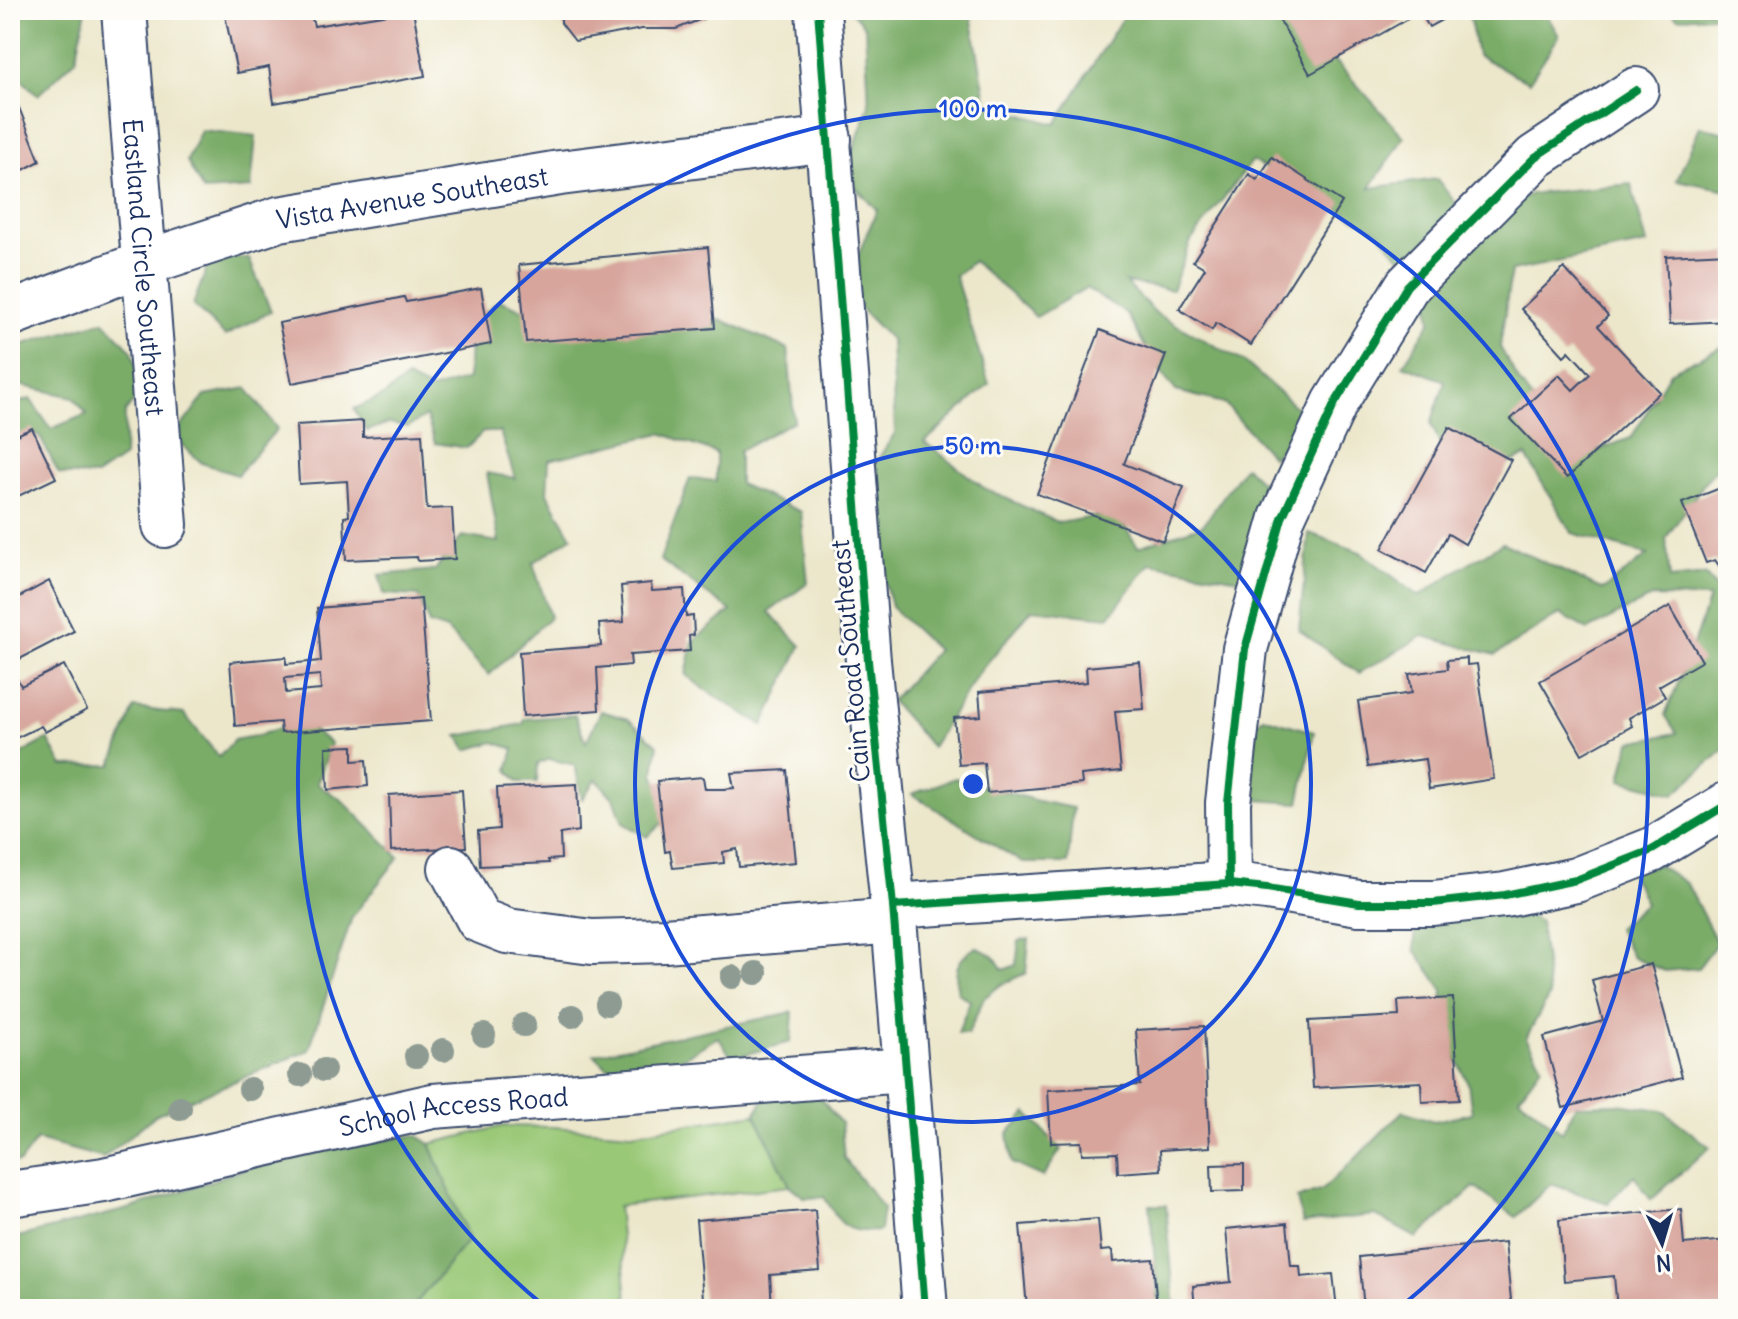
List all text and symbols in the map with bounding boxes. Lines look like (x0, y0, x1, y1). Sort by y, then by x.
text: 100 m (939, 93, 1007, 123)
street label: Eastland Circle Southeast (116, 117, 173, 417)
street label: Vista Avenue Southeast (274, 159, 550, 236)
text: 50 m (945, 430, 1001, 460)
street label: Cain Road Southeast (823, 538, 877, 784)
centre of rings (959, 770, 987, 798)
street label: School Access Road (336, 1079, 569, 1143)
north arrow (1622, 1203, 1702, 1283)
text: N (1655, 1248, 1673, 1278)

